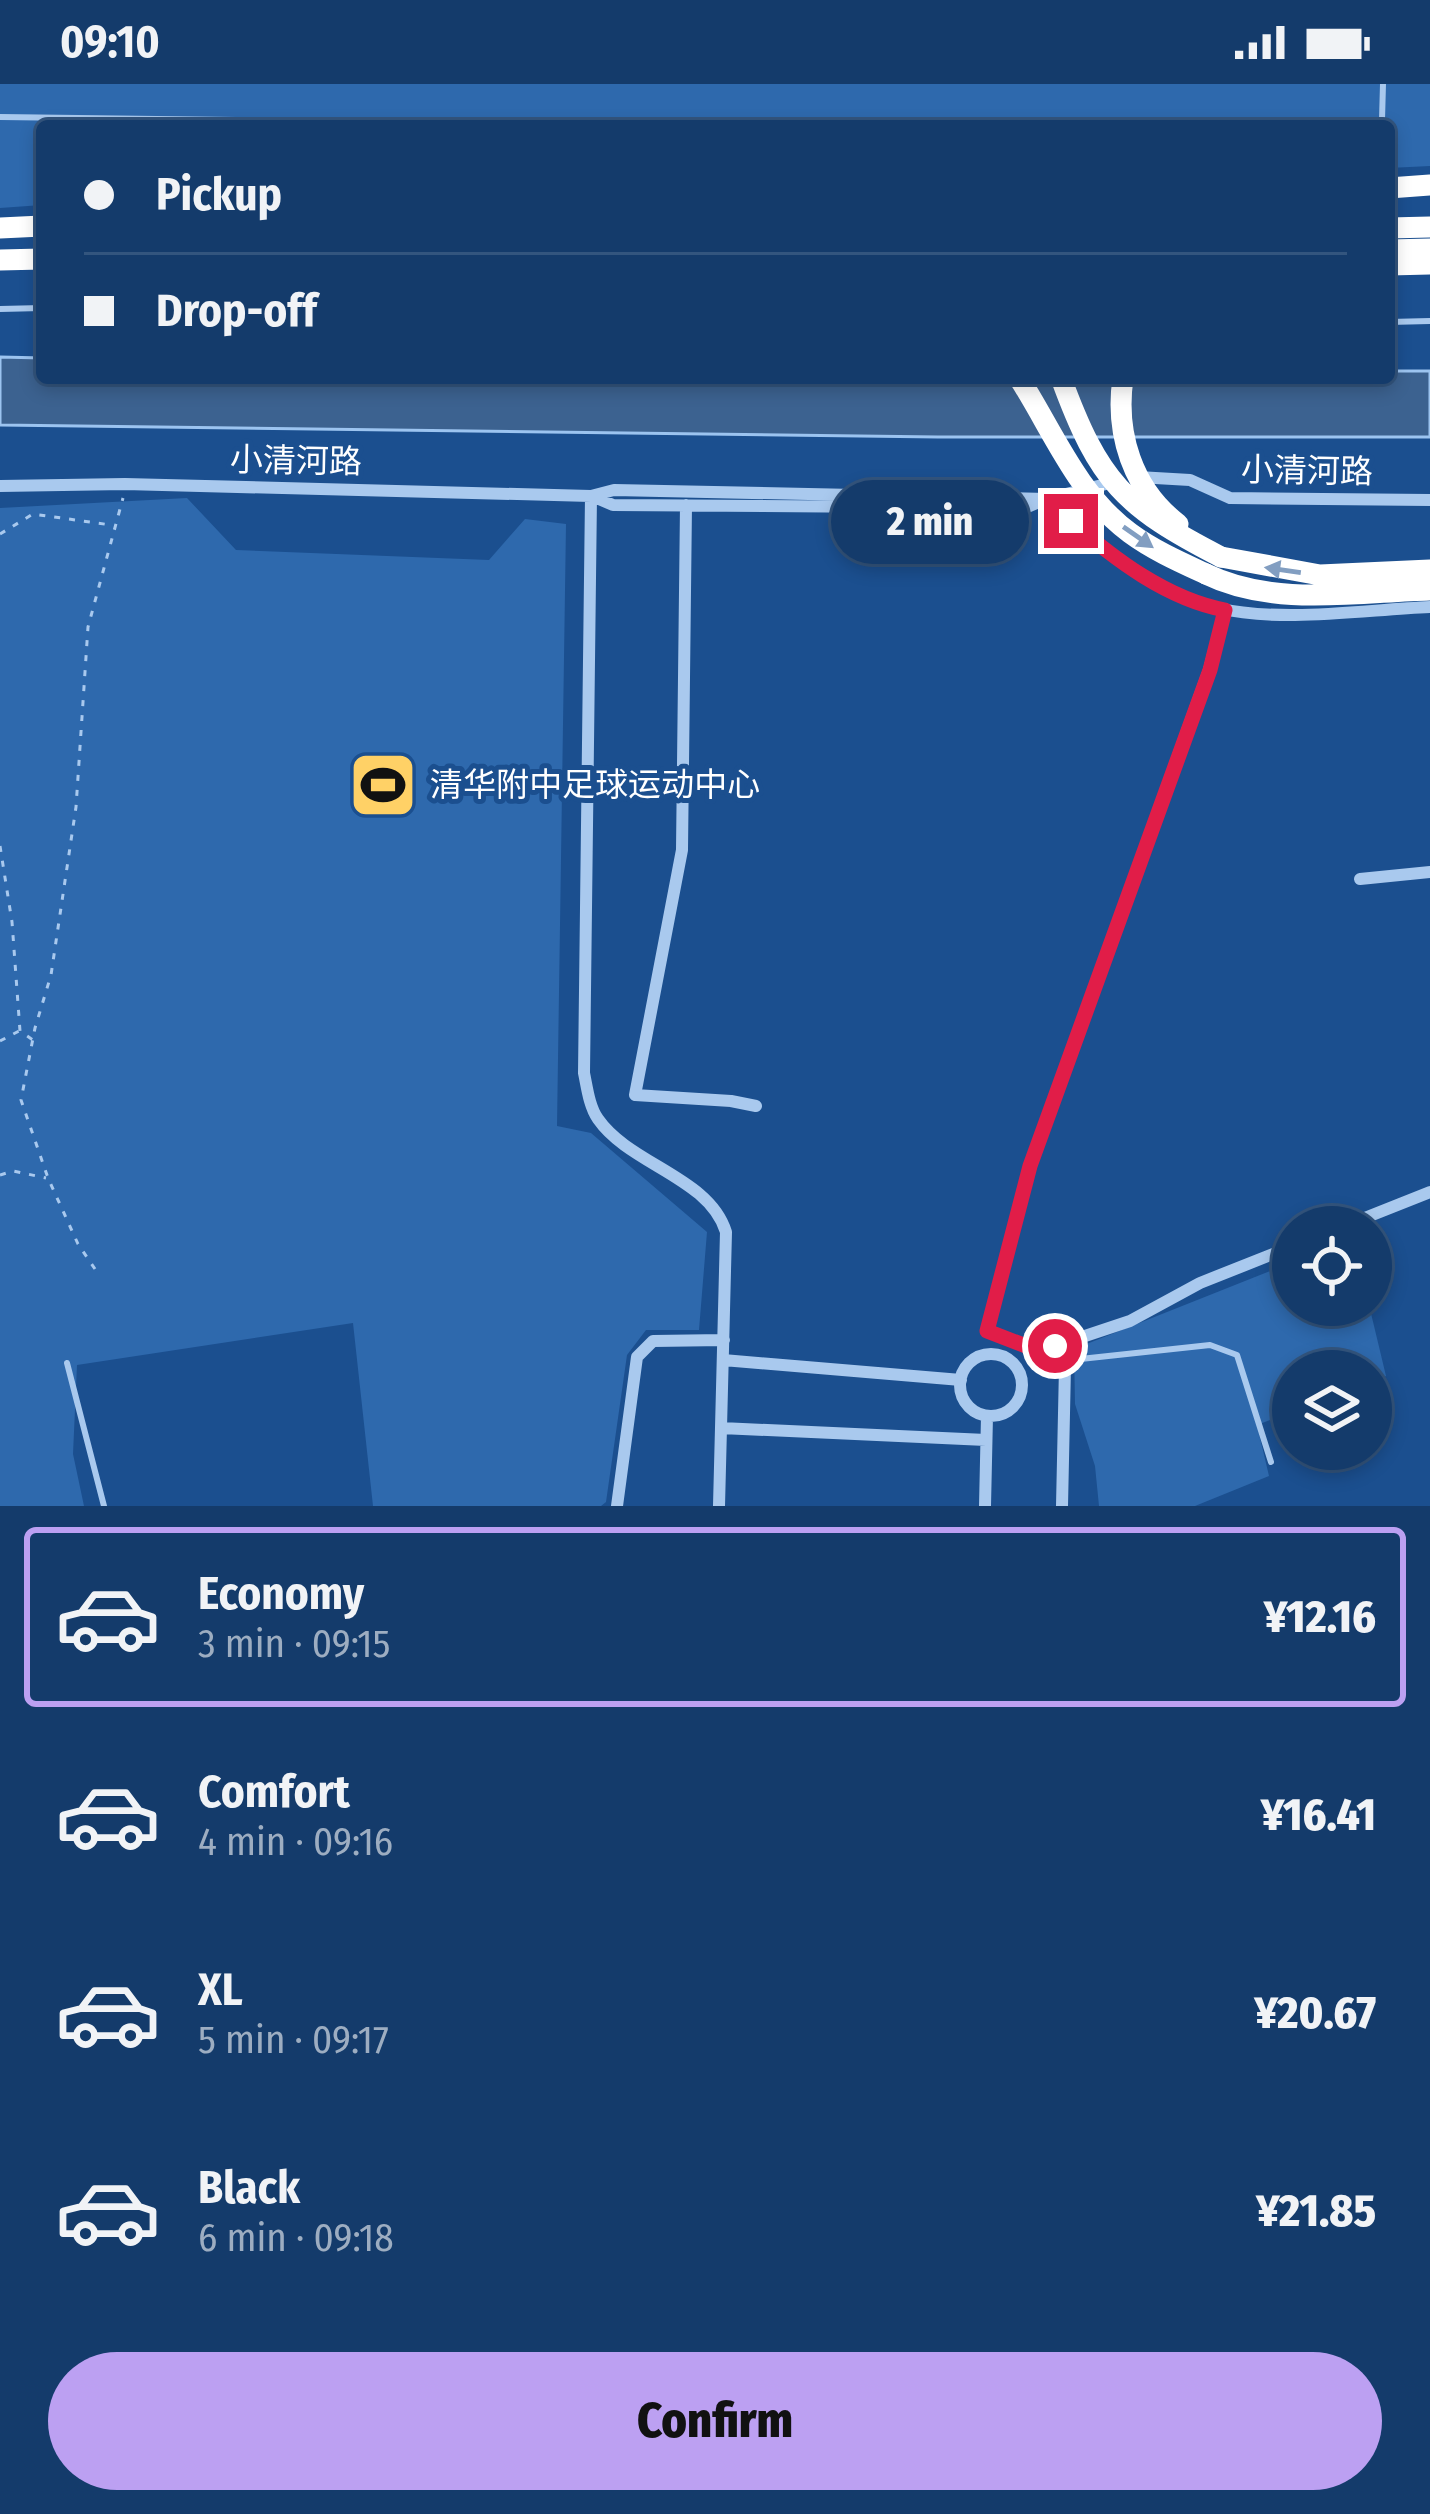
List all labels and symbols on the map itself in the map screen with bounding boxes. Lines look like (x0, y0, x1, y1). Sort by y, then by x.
street label: 小清河路 (230, 440, 362, 482)
street label: 小清河路 (1241, 450, 1373, 492)
callout: 2 min (831, 479, 1029, 563)
route end (1044, 494, 1098, 548)
one-way arrow (1122, 525, 1154, 548)
one-way arrow (1264, 560, 1301, 579)
sports icon: 清华附中足球运动中心 (348, 750, 418, 820)
place label: 清华附中足球运动中心 (430, 765, 760, 805)
route start (1028, 1319, 1082, 1373)

